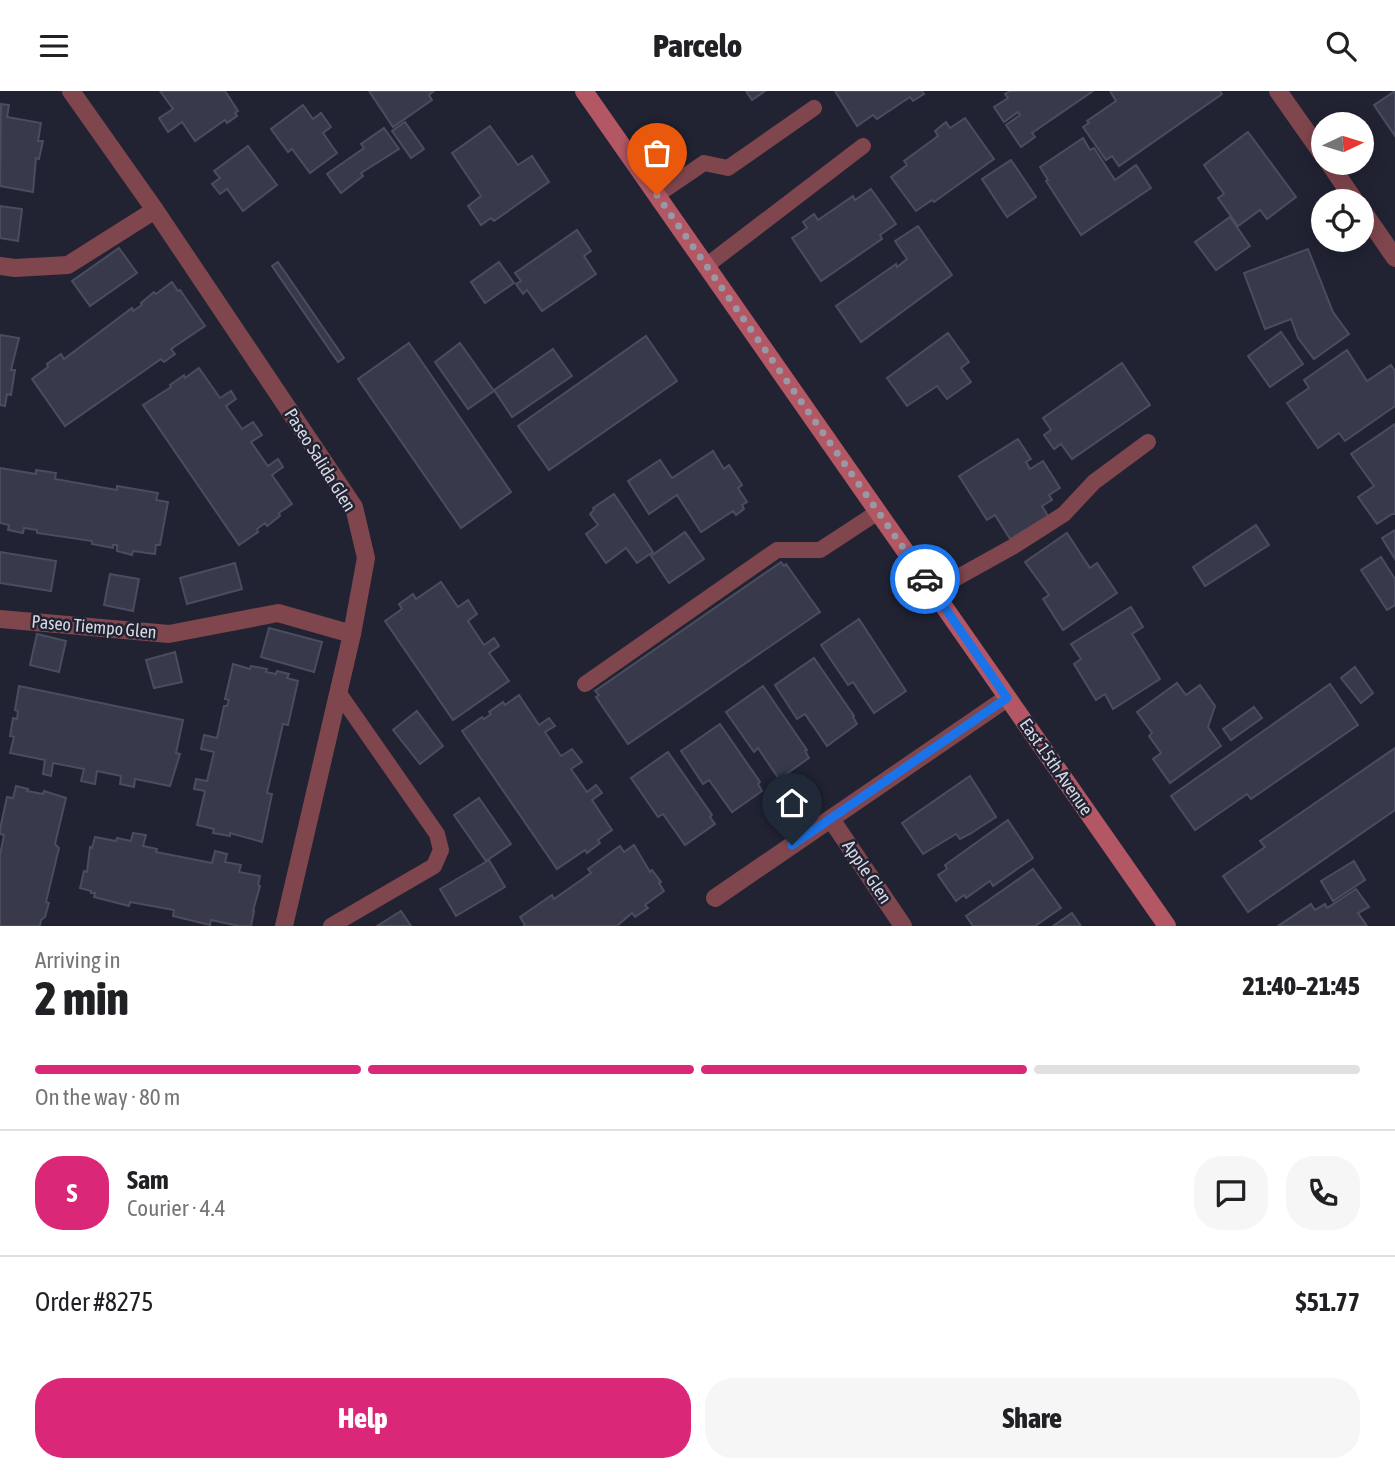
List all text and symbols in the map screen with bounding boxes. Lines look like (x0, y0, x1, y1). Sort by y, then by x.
icon: menu (35, 27, 73, 65)
text: Parcelo (653, 27, 742, 64)
icon: search (1322, 27, 1360, 65)
north arrow (1311, 112, 1374, 175)
map controls (1311, 112, 1374, 252)
pin (627, 123, 687, 195)
icon: bag (638, 134, 676, 172)
button: locate (1311, 189, 1374, 252)
street label: Paseo Salida Glen (280, 404, 360, 515)
courier (890, 544, 960, 614)
icon: car (906, 560, 944, 598)
street label: Paseo Tiempo Glen (31, 611, 157, 642)
street label: East 15th Avenue (1015, 714, 1097, 819)
pin (762, 773, 822, 845)
icon: home (773, 784, 811, 822)
street label: Apple Glen (839, 836, 896, 908)
text: Arriving in (35, 947, 121, 973)
text: 21:40–21:45 (1243, 971, 1360, 1001)
text: 2 min (35, 972, 129, 1025)
text: On the way · 80 m (35, 1084, 180, 1110)
button: chat (1194, 1156, 1268, 1230)
button: phone (1286, 1156, 1360, 1230)
text: Sam (127, 1165, 169, 1195)
text: S (67, 1178, 77, 1208)
text: Courier · 4.4 (127, 1195, 226, 1221)
text: Order #8275 (35, 1287, 154, 1317)
text: $51.77 (1296, 1287, 1360, 1317)
button: Help (35, 1378, 691, 1458)
button: Share (705, 1378, 1360, 1458)

